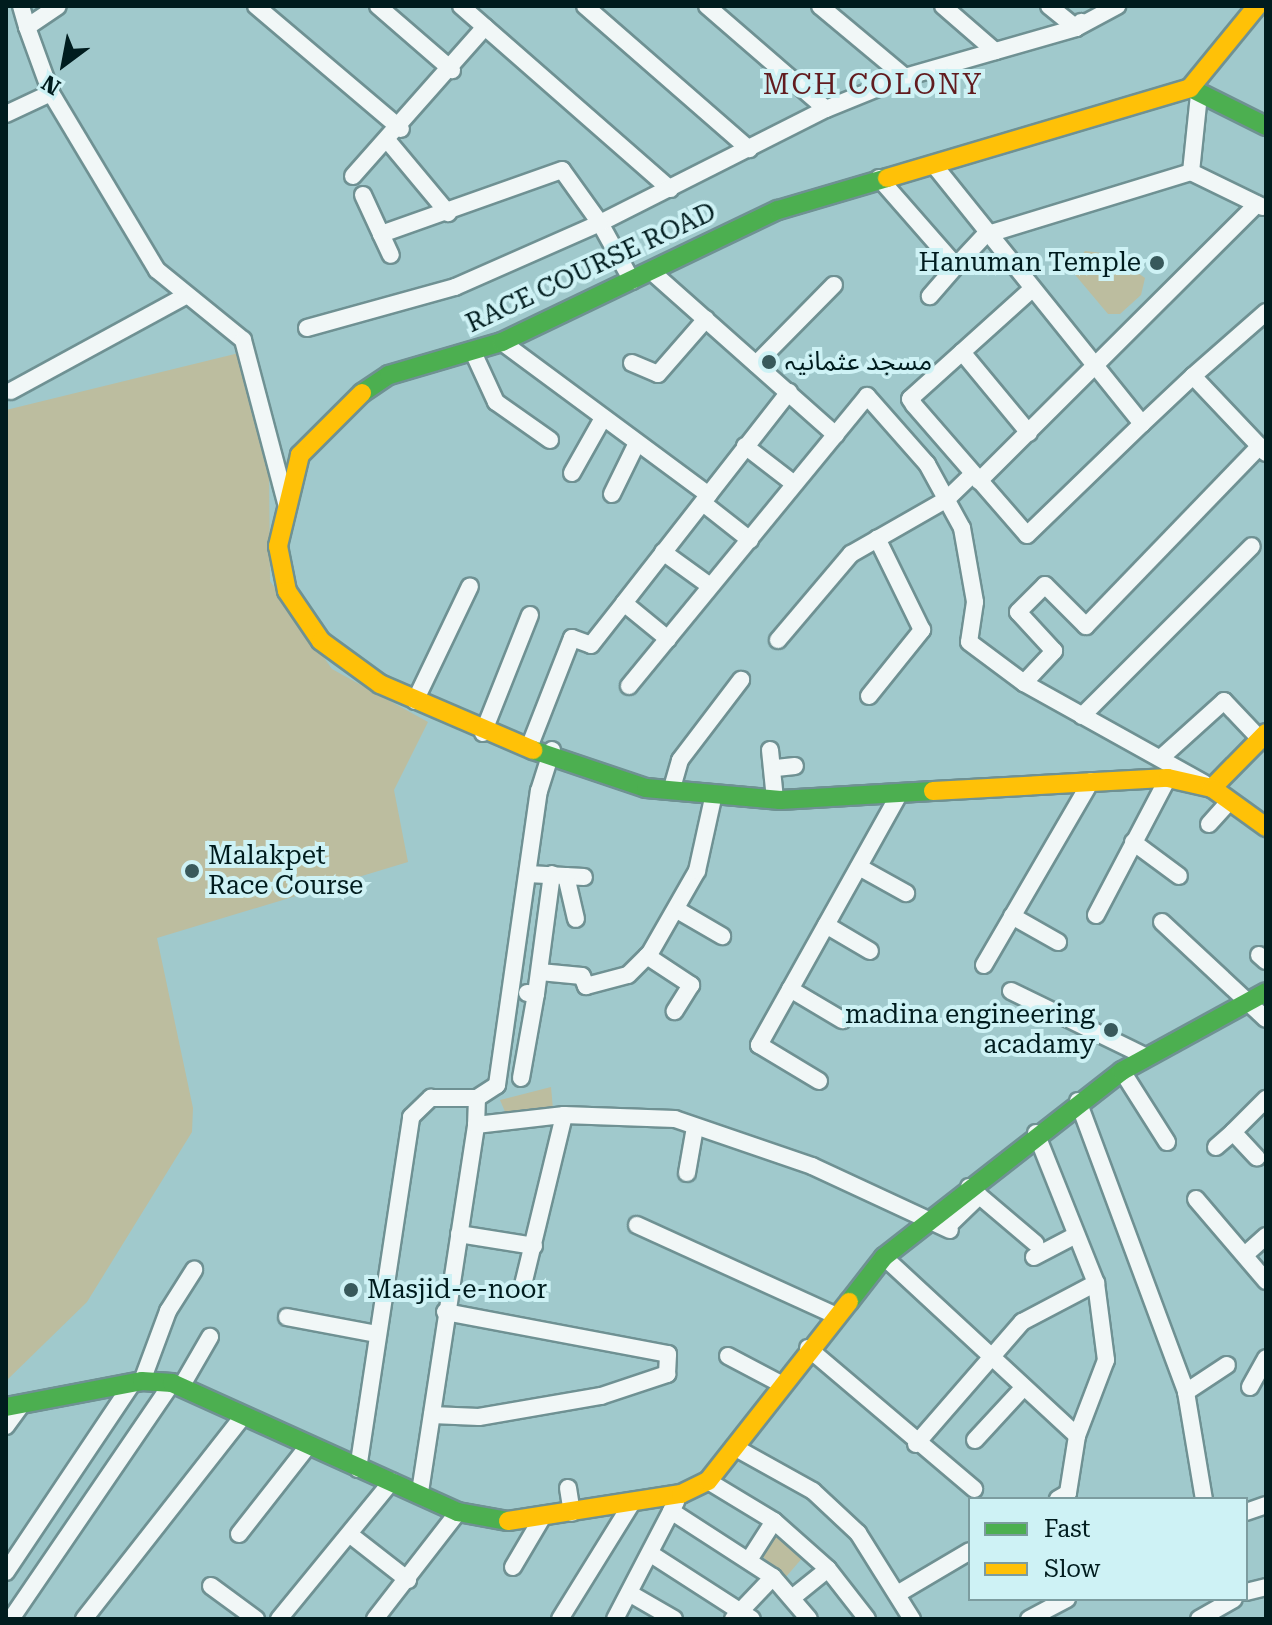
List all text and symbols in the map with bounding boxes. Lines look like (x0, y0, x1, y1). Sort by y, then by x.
north arrow (24, 24, 104, 104)
district label: MCH COLONY (763, 68, 983, 102)
text: N (37, 70, 65, 100)
street label: RACE COURSE ROAD (461, 196, 721, 340)
place label: Hanuman Temple (919, 247, 1141, 279)
marker: Hanuman Temple (1148, 254, 1166, 272)
place label: مسجد عثمانیہ (785, 346, 932, 378)
marker: مسجد عثمانیہ (760, 353, 778, 371)
place label: Malakpet Race Course (208, 840, 363, 902)
marker: Malakpet Race Course (183, 862, 201, 880)
place label: madina engineering acadamy (845, 999, 1095, 1060)
marker: madina engineering acadamy (1102, 1021, 1120, 1039)
place label: Masjid-e-noor (367, 1274, 547, 1306)
marker: Masjid-e-noor (342, 1281, 360, 1299)
legend (968, 1497, 1248, 1601)
text: Fast (1044, 1515, 1091, 1543)
text: Slow (1044, 1555, 1100, 1583)

